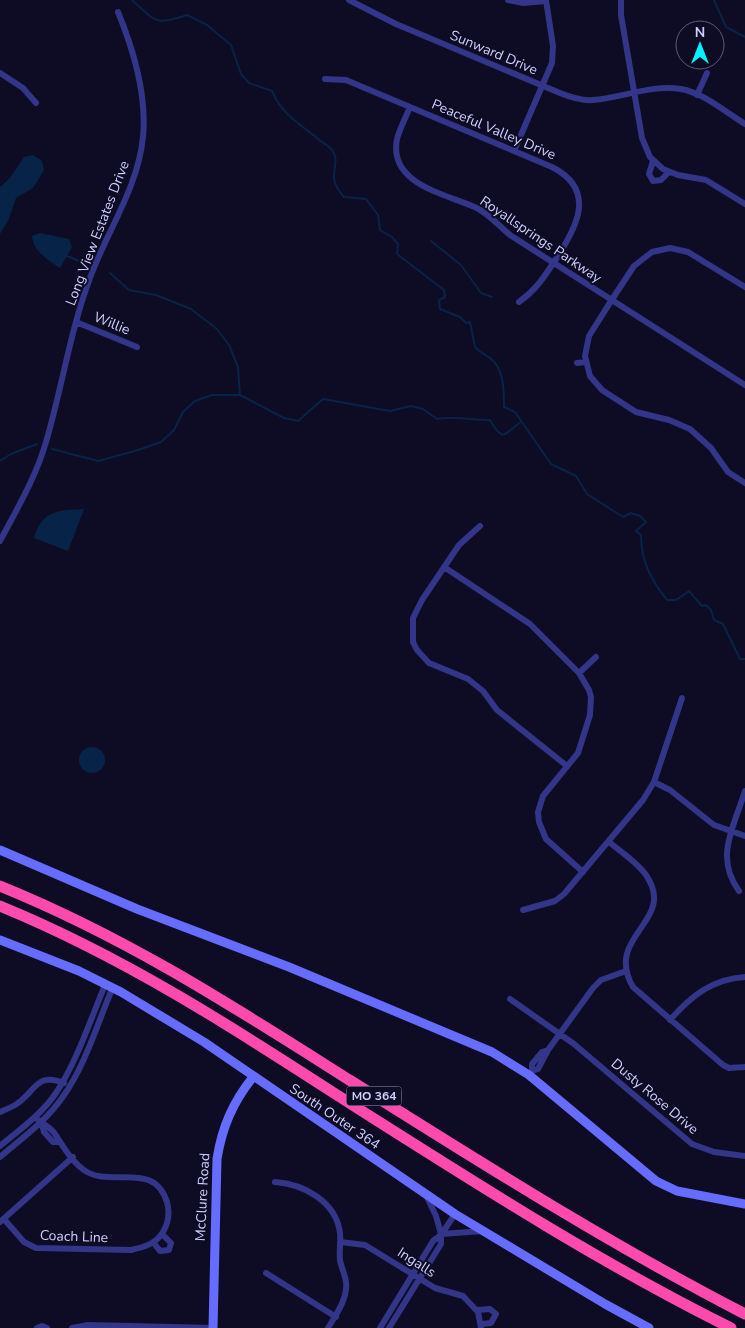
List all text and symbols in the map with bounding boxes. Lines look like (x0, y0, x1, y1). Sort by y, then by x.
north arrow (675, 20, 725, 70)
text: N (695, 23, 705, 42)
street label: Sunward Drive (447, 25, 540, 79)
street label: Peaceful Valley Drive (429, 95, 559, 164)
street label: Long View Estates Drive (61, 158, 134, 308)
street label: Royallsprings Parkway (476, 192, 606, 288)
street label: Willie (91, 308, 133, 339)
street label: Dusty Rose Drive (607, 1054, 702, 1139)
street label: South Outer 364 (286, 1079, 384, 1154)
road number: MO 364 (346, 1086, 402, 1106)
street label: McClure Road (191, 1152, 214, 1242)
street label: Coach Line (39, 1226, 109, 1247)
street label: Ingalls (394, 1243, 440, 1282)

